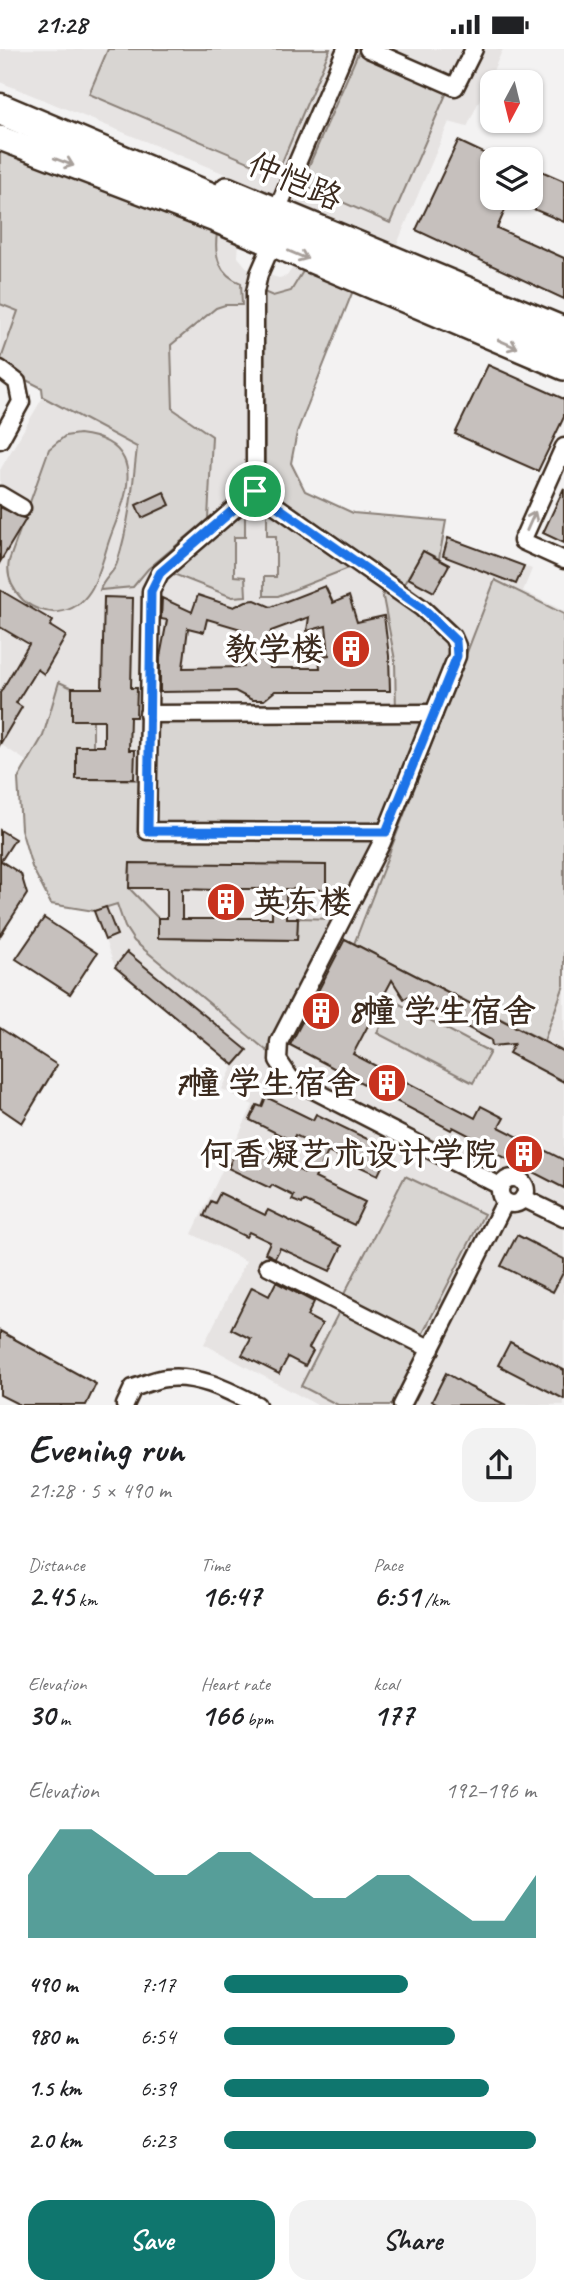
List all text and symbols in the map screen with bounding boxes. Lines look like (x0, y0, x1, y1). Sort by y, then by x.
text: 21:28 (35, 8, 87, 41)
north arrow (480, 70, 542, 133)
map controls (480, 70, 543, 210)
street label: 仲恺路 (241, 142, 349, 220)
button: layers (480, 147, 543, 210)
one-way arrow (52, 157, 74, 169)
one-way arrow (287, 249, 309, 262)
one-way arrow (496, 338, 518, 351)
pin (225, 461, 285, 521)
icon: arrive (236, 472, 274, 510)
one-way arrow (525, 511, 538, 532)
place label: 教学楼 (225, 628, 324, 670)
building icon: 教学楼 (330, 628, 372, 670)
building icon: 英东楼 (205, 881, 247, 923)
place label: 英东楼 (253, 881, 352, 923)
building icon: 8幢 学生宿舍 (300, 990, 342, 1032)
place label: 8幢 学生宿舍 (348, 990, 536, 1032)
place label: 7幢 学生宿舍 (172, 1062, 360, 1104)
building icon: 7幢 学生宿舍 (366, 1062, 408, 1104)
place label: 何香凝艺术设计学院 (200, 1133, 497, 1175)
building icon: 何香凝艺术设计学院 (503, 1133, 545, 1175)
text: Evening run (28, 1426, 184, 1473)
button: share (462, 1428, 536, 1502)
text: 21:28 · 5 × 490 m (28, 1476, 171, 1505)
text: Distance (28, 1553, 85, 1577)
text: Time (201, 1553, 230, 1577)
text: Pace (373, 1553, 403, 1577)
text: 2.45 (28, 1577, 74, 1615)
text: 16:47 (201, 1577, 261, 1615)
text: 6:51 (373, 1577, 420, 1615)
text: km (74, 1588, 97, 1612)
text: /km (420, 1588, 449, 1612)
text: Elevation (28, 1672, 86, 1696)
text: Heart rate (201, 1672, 270, 1696)
text: kcal (373, 1672, 398, 1696)
text: 30 (28, 1696, 55, 1734)
text: 166 (201, 1696, 242, 1734)
text: 177 (373, 1696, 414, 1734)
text: m (55, 1707, 70, 1731)
text: bpm (242, 1707, 273, 1731)
text: Elevation (28, 1776, 99, 1805)
text: 192–196 m (445, 1776, 536, 1805)
text: 490 m (28, 1970, 77, 1999)
text: 7:17 (140, 1970, 176, 1999)
text: 980 m (28, 2022, 77, 2051)
text: 6:54 (140, 2022, 176, 2051)
text: 1.5 km (28, 2074, 81, 2103)
text: 6:39 (140, 2074, 176, 2103)
text: 2.0 km (28, 2126, 82, 2155)
text: 6:23 (140, 2126, 176, 2155)
button: Save (28, 2200, 275, 2280)
button: Share (289, 2200, 536, 2280)

